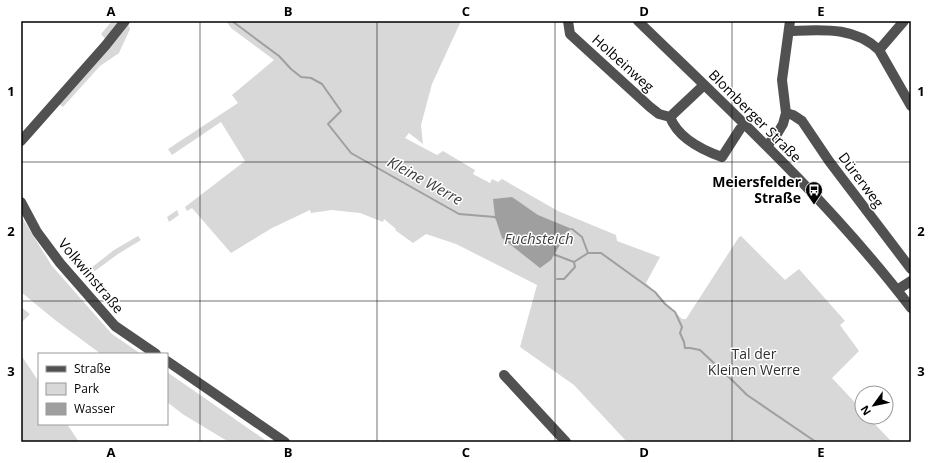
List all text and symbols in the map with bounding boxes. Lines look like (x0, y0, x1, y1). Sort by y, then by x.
text: A (107, 2, 116, 20)
text: B (284, 2, 293, 20)
text: C (462, 2, 470, 20)
text: D (639, 2, 649, 20)
text: E (817, 2, 825, 20)
street label: Holbeinweg (588, 30, 659, 96)
street label: Blomberger Straße (705, 65, 806, 166)
text: 1 (7, 82, 15, 100)
text: 1 (917, 82, 925, 100)
street label: Dürerweg (834, 148, 889, 211)
water label: Kleine Werre (384, 151, 467, 209)
place label: Meiersfelder Straße (712, 172, 802, 207)
bus stop icon: Meiersfelder Straße (804, 180, 824, 205)
text: 2 (7, 222, 15, 240)
text: 2 (917, 222, 925, 240)
water label: Fuchsteich (504, 228, 574, 248)
street label: Volkwinstraße (54, 234, 128, 317)
park label: Tal der Kleinen Werre (708, 344, 800, 379)
legend (38, 353, 168, 425)
text: Straße (74, 360, 111, 377)
text: 3 (7, 362, 15, 380)
text: 3 (917, 362, 925, 380)
text: Park (74, 380, 100, 397)
north arrow (854, 385, 894, 425)
text: Wasser (74, 400, 115, 417)
text: N (856, 403, 874, 419)
text: A (107, 443, 116, 461)
text: B (284, 443, 293, 461)
text: C (462, 443, 470, 461)
text: D (639, 443, 649, 461)
text: E (817, 443, 825, 461)

